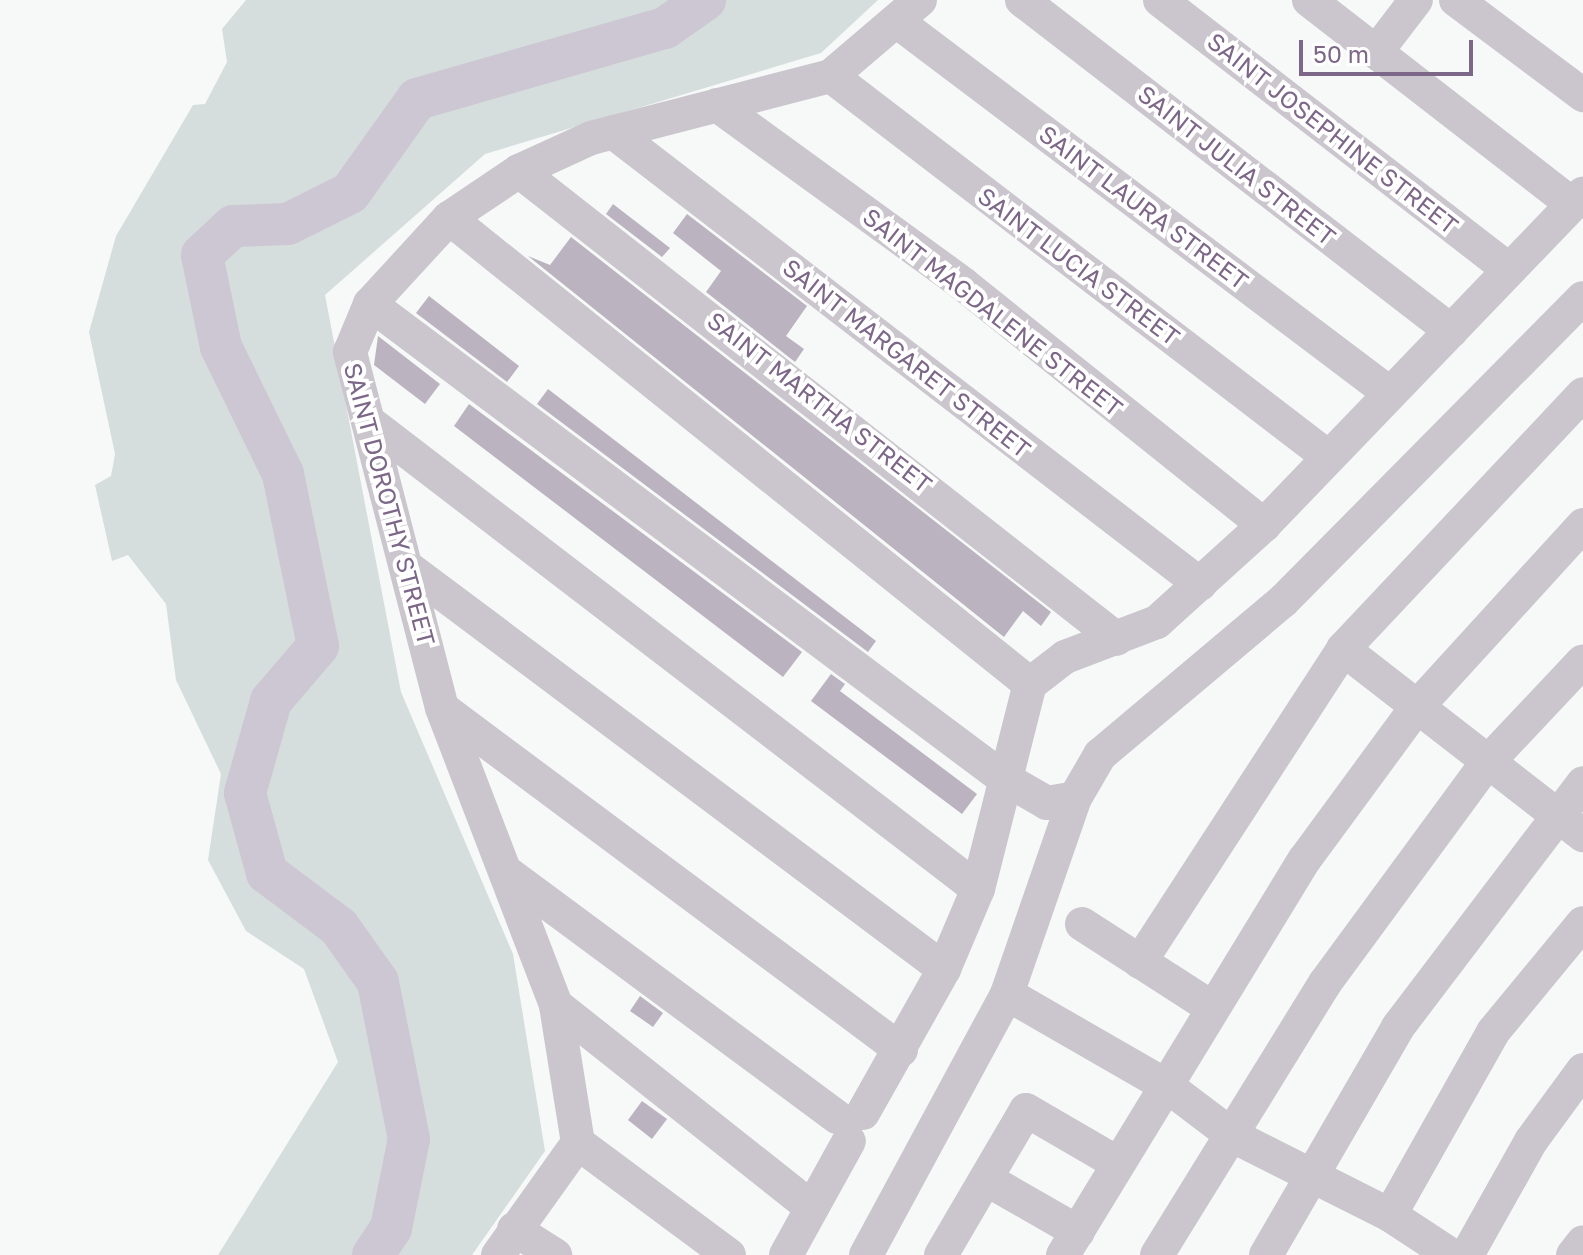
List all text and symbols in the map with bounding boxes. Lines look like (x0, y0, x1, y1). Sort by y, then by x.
scale bar (1303, 24, 1477, 74)
street label: SAINT JOSEPHINE STREET (1202, 26, 1464, 240)
text: 50 m (1313, 39, 1369, 68)
street label: SAINT JULIA STREET (1133, 79, 1341, 251)
street label: SAINT LAURA STREET (1034, 119, 1254, 295)
street label: SAINT LUCIA STREET (973, 181, 1185, 351)
street label: SAINT MAGDALENE STREET (858, 202, 1128, 422)
street label: SAINT MARGARET STREET (777, 252, 1037, 464)
street label: SAINT MARTHA STREET (702, 306, 938, 498)
street label: SAINT DOROTHY STREET (338, 360, 442, 648)

